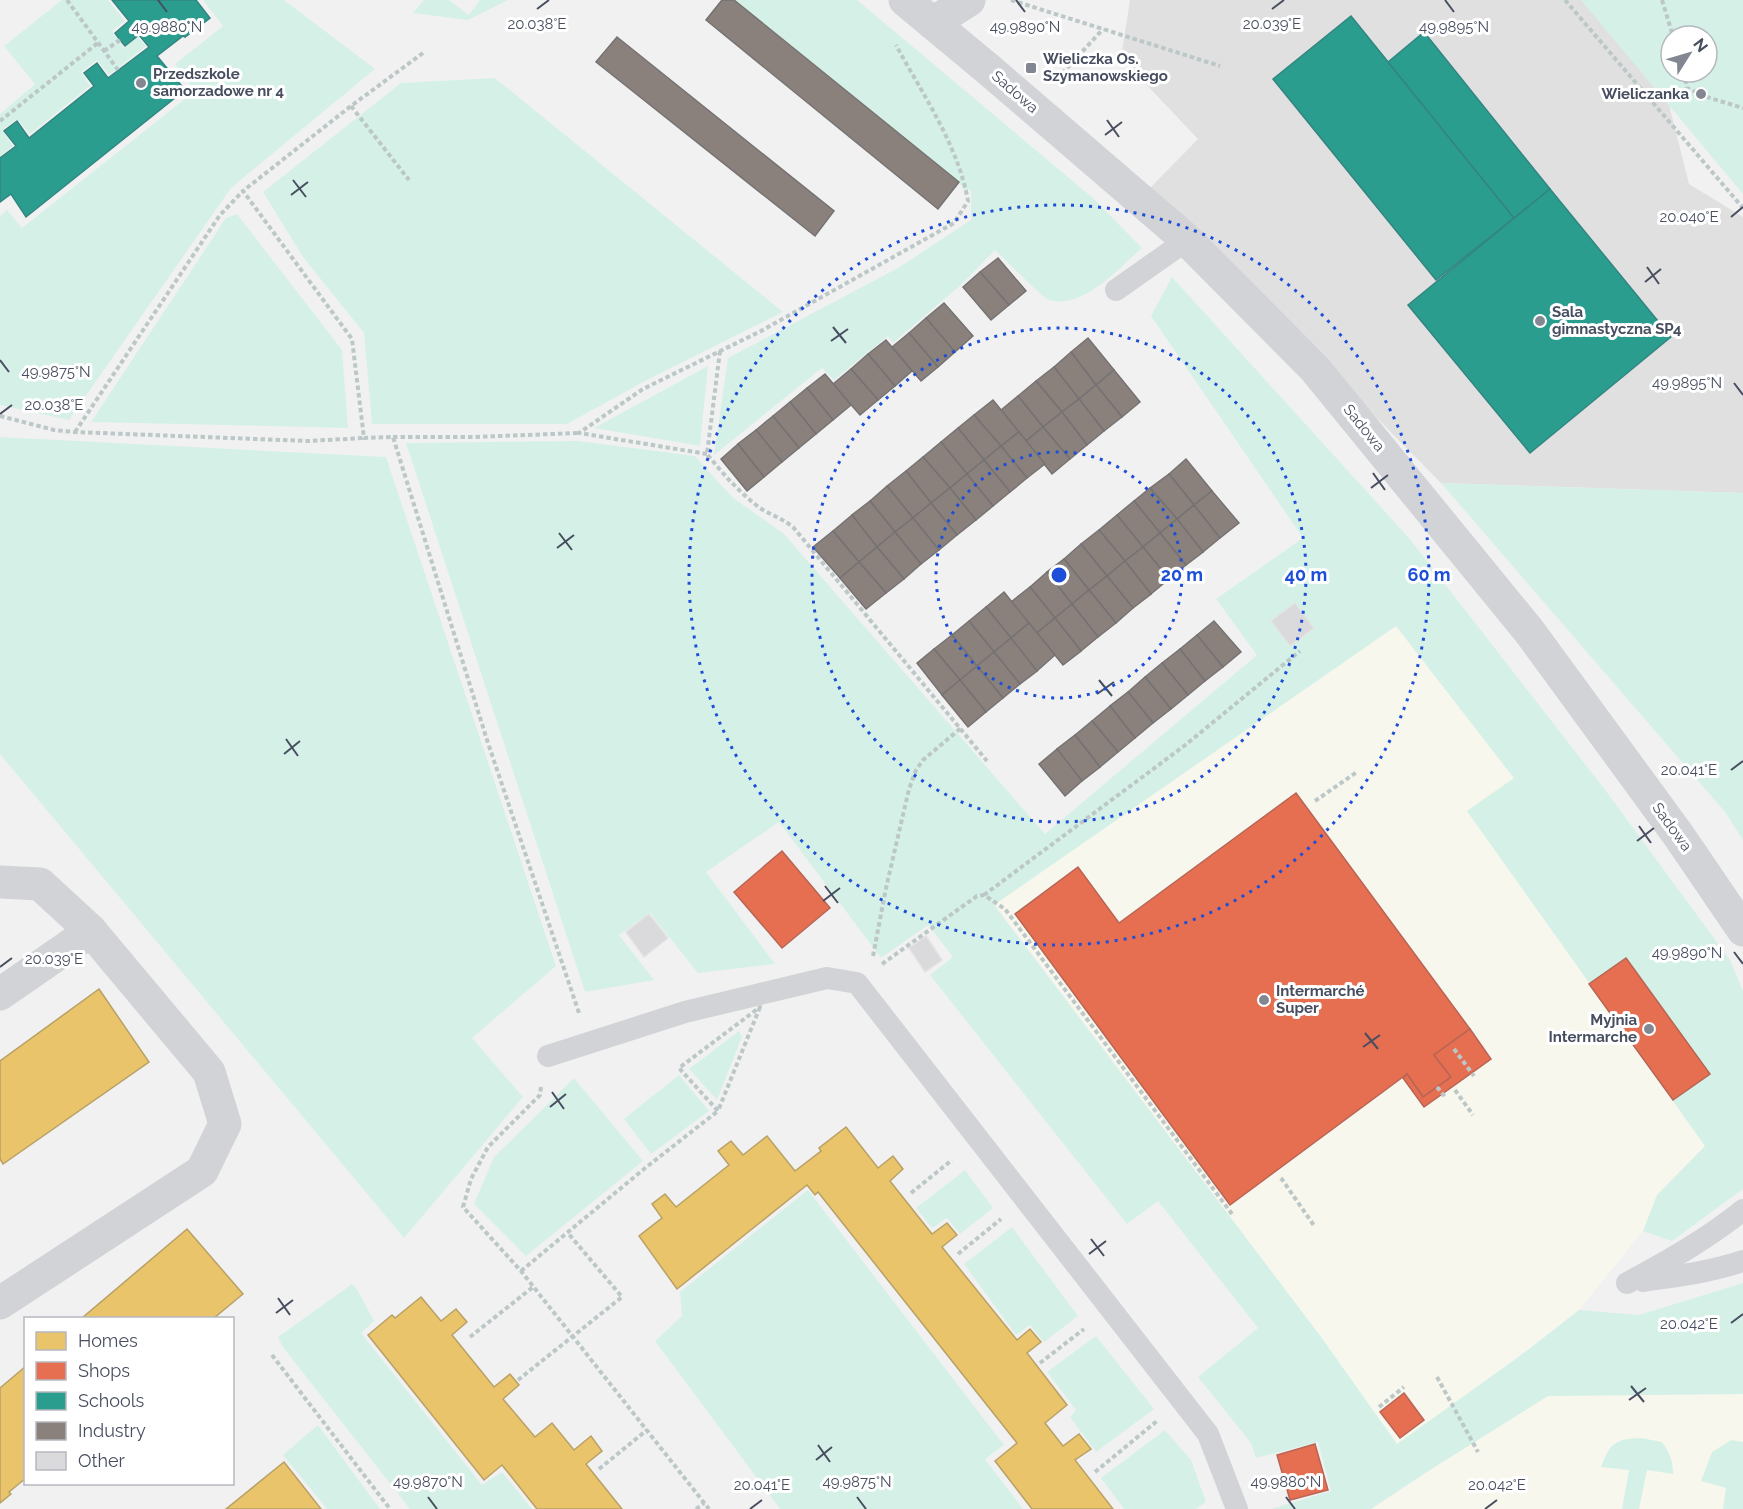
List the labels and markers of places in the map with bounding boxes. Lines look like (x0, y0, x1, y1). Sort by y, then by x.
place label: Wieliczka Os. Szymanowskiego (1043, 50, 1168, 85)
marker: Wieliczka Os. Szymanowskiego (1024, 61, 1038, 75)
place label: Przedszkole samorzadowe nr 4 (153, 65, 284, 100)
marker: Przedszkole samorzadowe nr 4 (134, 76, 148, 90)
place label: Wieliczanka (1601, 85, 1689, 103)
marker: Wieliczanka (1694, 87, 1708, 101)
place label: Sala gimnastyczna SP4 (1552, 303, 1682, 338)
marker: Sala gimnastyczna SP4 (1533, 314, 1547, 328)
centre of rings (1049, 565, 1069, 585)
place label: Intermarché Super (1276, 982, 1365, 1017)
marker: Intermarché Super (1257, 993, 1271, 1007)
place label: Myjnia Intermarche (1548, 1011, 1637, 1046)
marker: Myjnia Intermarche (1642, 1022, 1656, 1036)

